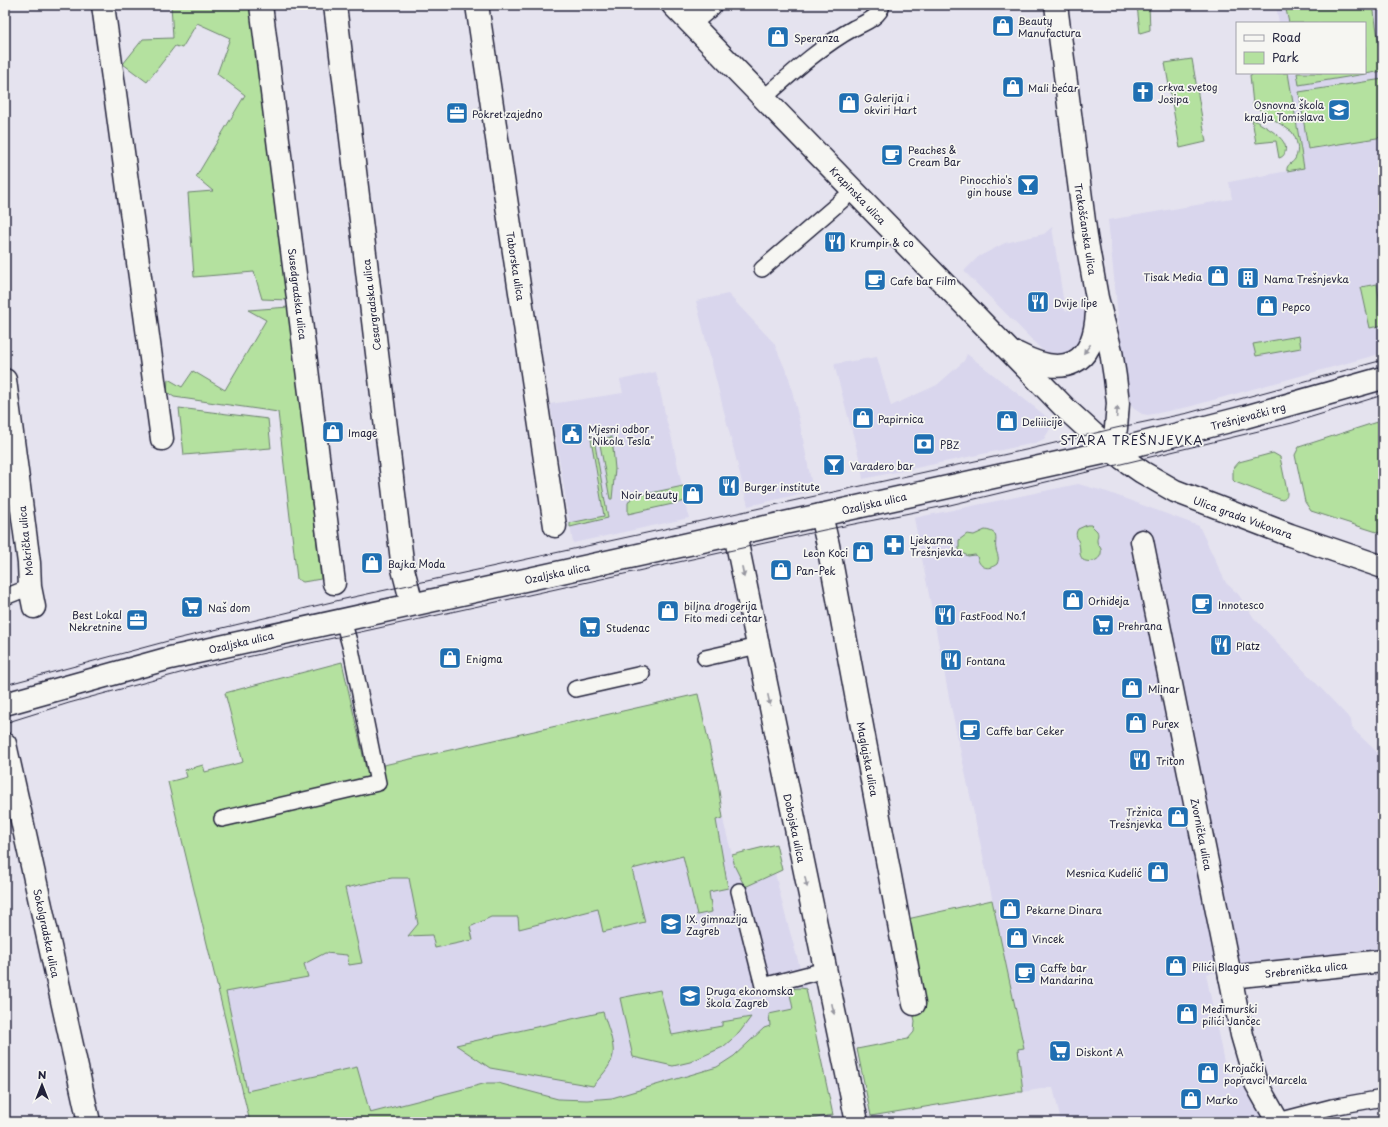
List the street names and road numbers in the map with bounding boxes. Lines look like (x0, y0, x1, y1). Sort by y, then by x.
street label: Krapinska ulica (826, 163, 890, 228)
street label: Trakošćanska ulica (1071, 182, 1101, 277)
street label: Taborska ulica (503, 230, 529, 302)
street label: Susedgradska ulica (285, 247, 311, 341)
street label: Cesargradska ulica (358, 258, 384, 352)
street label: Trešnjevački trg (1209, 399, 1287, 433)
street label: Ozaljska ulica (840, 488, 909, 518)
street label: Ulica grada Vukovara (1191, 492, 1295, 542)
street label: Mokrička ulica (14, 505, 36, 577)
street label: Ozaljska ulica (523, 559, 592, 587)
street label: Ozaljska ulica (207, 627, 276, 657)
street label: Maglajska ulica (853, 721, 883, 798)
street label: Dobojska ulica (780, 792, 810, 864)
street label: Zvornička ulica (1188, 797, 1216, 872)
street label: Sokolgradska ulica (30, 887, 64, 980)
street label: Srebrenička ulica (1264, 957, 1349, 981)

